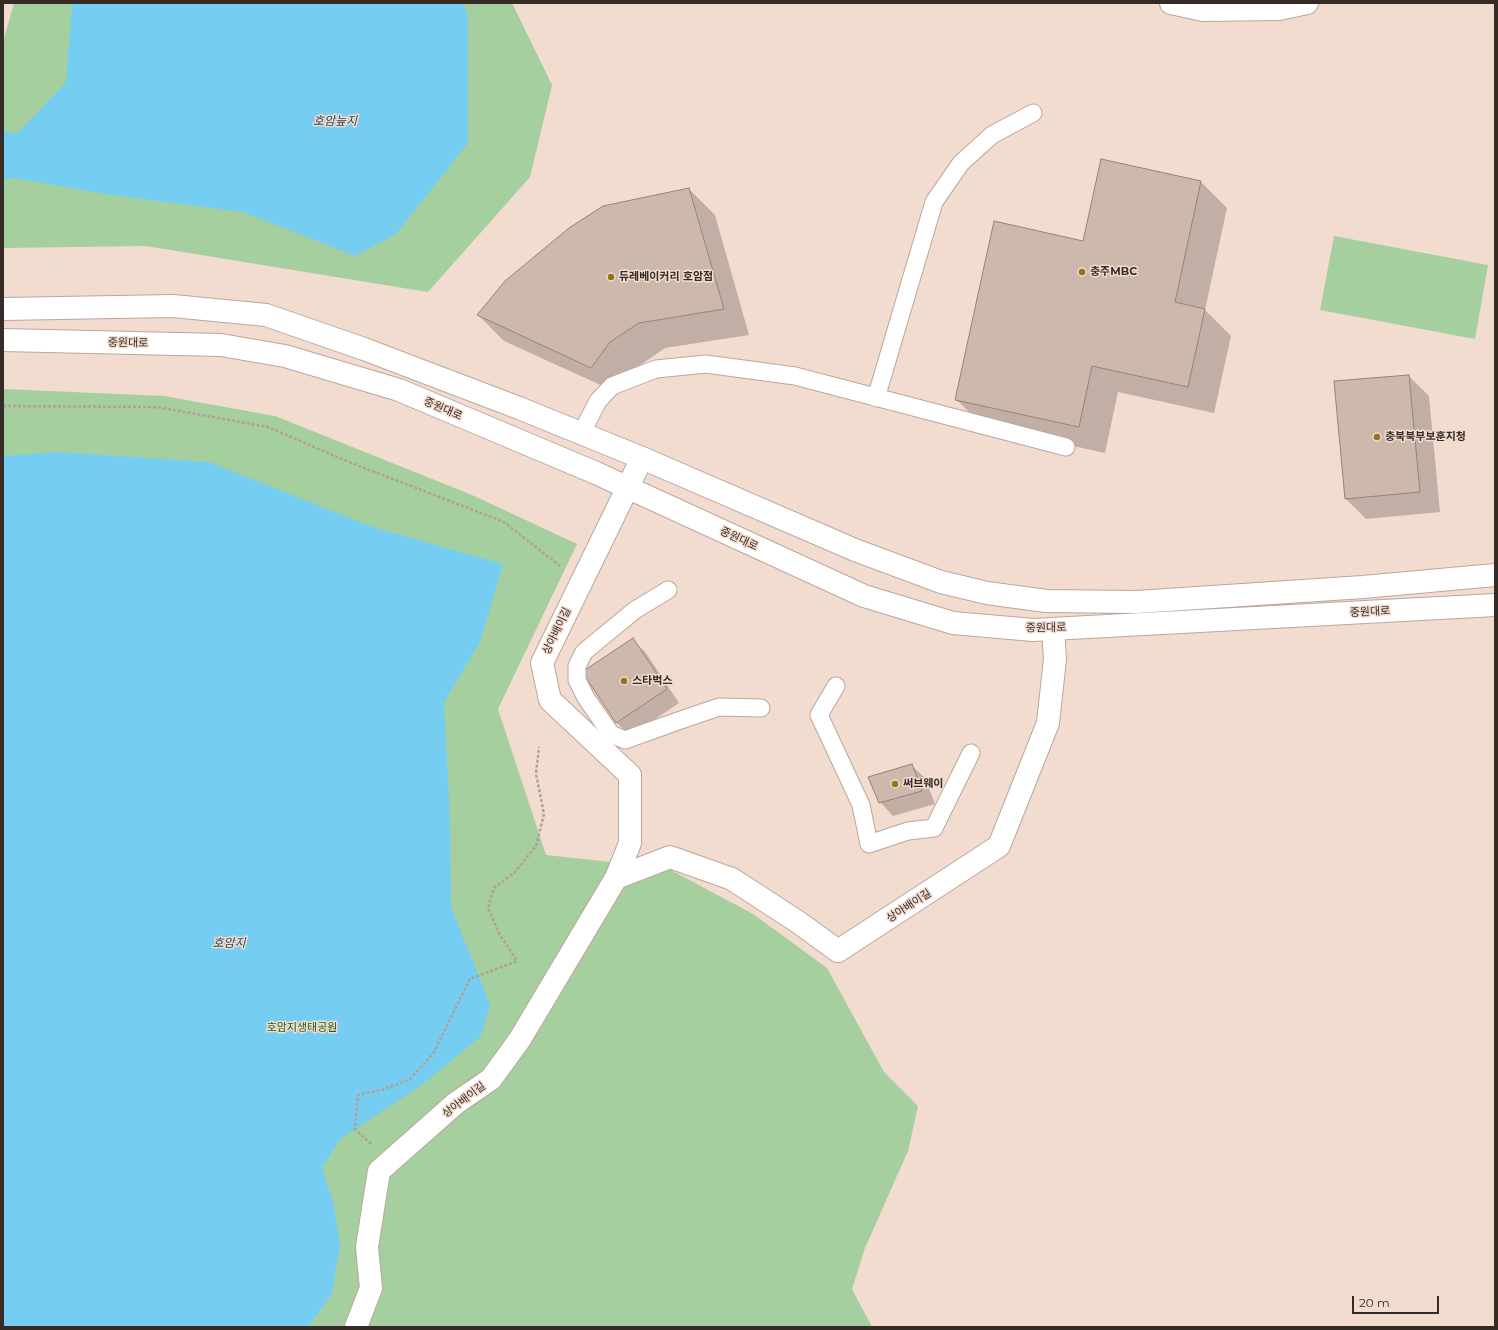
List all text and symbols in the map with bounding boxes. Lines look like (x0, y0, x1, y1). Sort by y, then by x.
water label: 호암늪지 (313, 114, 357, 128)
place label: 충주MBC (1090, 265, 1137, 279)
marker: 충주MBC (1077, 267, 1087, 277)
place label: 듀레베이커리 호암점 (619, 270, 713, 284)
marker: 듀레베이커리 호암점 (606, 272, 616, 282)
street label: 중원대로 (108, 336, 148, 350)
street label: 중원대로 (422, 395, 464, 423)
place label: 충북북부보훈지청 (1385, 430, 1466, 444)
marker: 충북북부보훈지청 (1372, 432, 1382, 442)
street label: 중원대로 (718, 524, 760, 554)
street label: 중원대로 (1349, 604, 1391, 620)
street label: 상아배이길 (540, 605, 574, 657)
street label: 중원대로 (1026, 621, 1066, 635)
place label: 스타벅스 (632, 674, 672, 688)
marker: 스타벅스 (619, 676, 629, 686)
place label: 써브웨이 (903, 777, 943, 791)
marker: 써브웨이 (890, 779, 900, 789)
street label: 상아배이길 (884, 887, 934, 925)
water label: 호암지 (212, 936, 246, 950)
park label: 호암지생태공원 (267, 1021, 337, 1035)
street label: 상아배이길 (440, 1080, 488, 1120)
scale bar (1354, 1288, 1441, 1314)
text: 20 m (1359, 1295, 1390, 1310)

